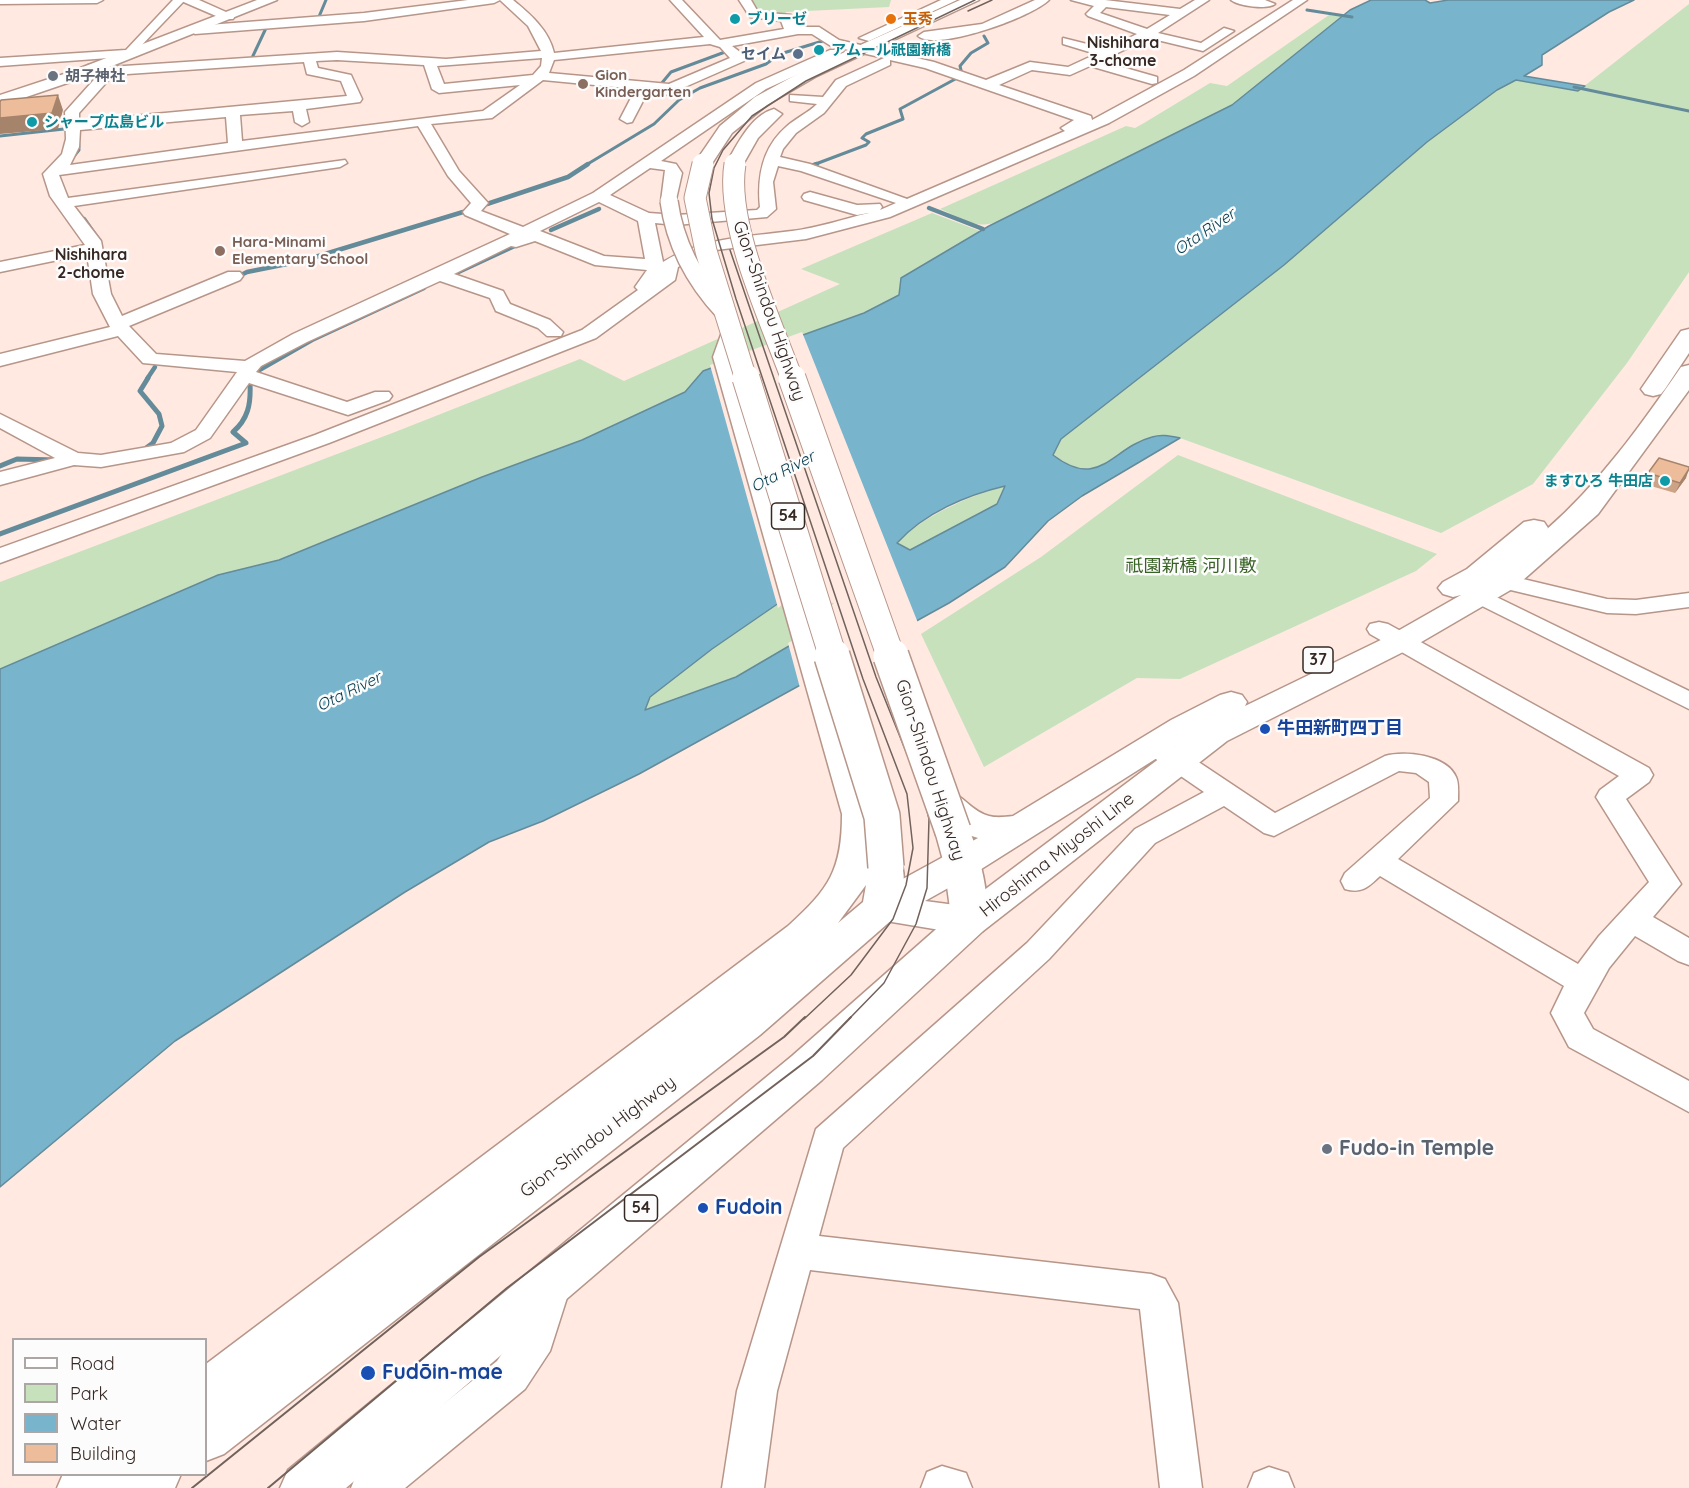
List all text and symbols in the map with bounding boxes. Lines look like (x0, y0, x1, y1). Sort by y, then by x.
place label: ブリーゼ (747, 10, 807, 28)
place label: 玉秀 (903, 10, 933, 28)
marker: ブリーゼ (728, 12, 742, 26)
marker: 玉秀 (884, 12, 898, 26)
district label: Nishihara 3-chome (1087, 33, 1159, 71)
place label: アムール祇園新橋 (831, 41, 951, 59)
marker: アムール祇園新橋 (812, 43, 826, 57)
place label: セイム (741, 45, 786, 63)
marker: セイム (791, 47, 805, 61)
place label: Gion Kindergarten (595, 66, 691, 101)
place label: 胡子神社 (65, 67, 125, 85)
marker: 胡子神社 (46, 69, 60, 83)
marker: Gion Kindergarten (576, 77, 590, 91)
place label: シャープ広島ビル (44, 113, 164, 131)
marker: シャープ広島ビル (25, 115, 39, 129)
water label: Ota River (1171, 205, 1239, 259)
street label: Gion-Shindou Highway (728, 218, 810, 404)
place label: Hara-Minami Elementary School (232, 233, 368, 268)
marker: Hara-Minami Elementary School (213, 244, 227, 258)
district label: Nishihara 2-chome (55, 245, 127, 283)
water label: Ota River (748, 447, 818, 497)
place label: ますひろ 牛田店 (1544, 472, 1653, 490)
marker: ますひろ 牛田店 (1658, 474, 1672, 488)
road number: 54 (772, 503, 804, 529)
park label: 祇園新橋 河川敷 (1126, 556, 1256, 578)
road number: 37 (1303, 647, 1333, 673)
water label: Ota River (314, 668, 384, 716)
street label: Gion-Shindou Highway (890, 677, 970, 863)
place label: 牛田新町四丁目 (1277, 718, 1403, 740)
marker: 牛田新町四丁目 (1258, 722, 1272, 736)
street label: Hiroshima Miyoshi Line (975, 788, 1139, 922)
street label: Gion-Shindou Highway (516, 1071, 680, 1203)
place label: Fudo-in Temple (1339, 1136, 1494, 1162)
marker: Fudo-in Temple (1320, 1142, 1334, 1156)
road number: 54 (624, 1195, 658, 1221)
place label: Fudoin (715, 1195, 783, 1221)
marker: Fudoin (696, 1201, 710, 1215)
legend (12, 1338, 207, 1476)
text: Road (70, 1352, 115, 1375)
place label: Fudōin-mae (382, 1360, 503, 1386)
marker: Fudōin-mae (359, 1364, 377, 1382)
text: Park (70, 1382, 108, 1405)
text: Water (70, 1412, 121, 1435)
text: Building (70, 1442, 136, 1465)

